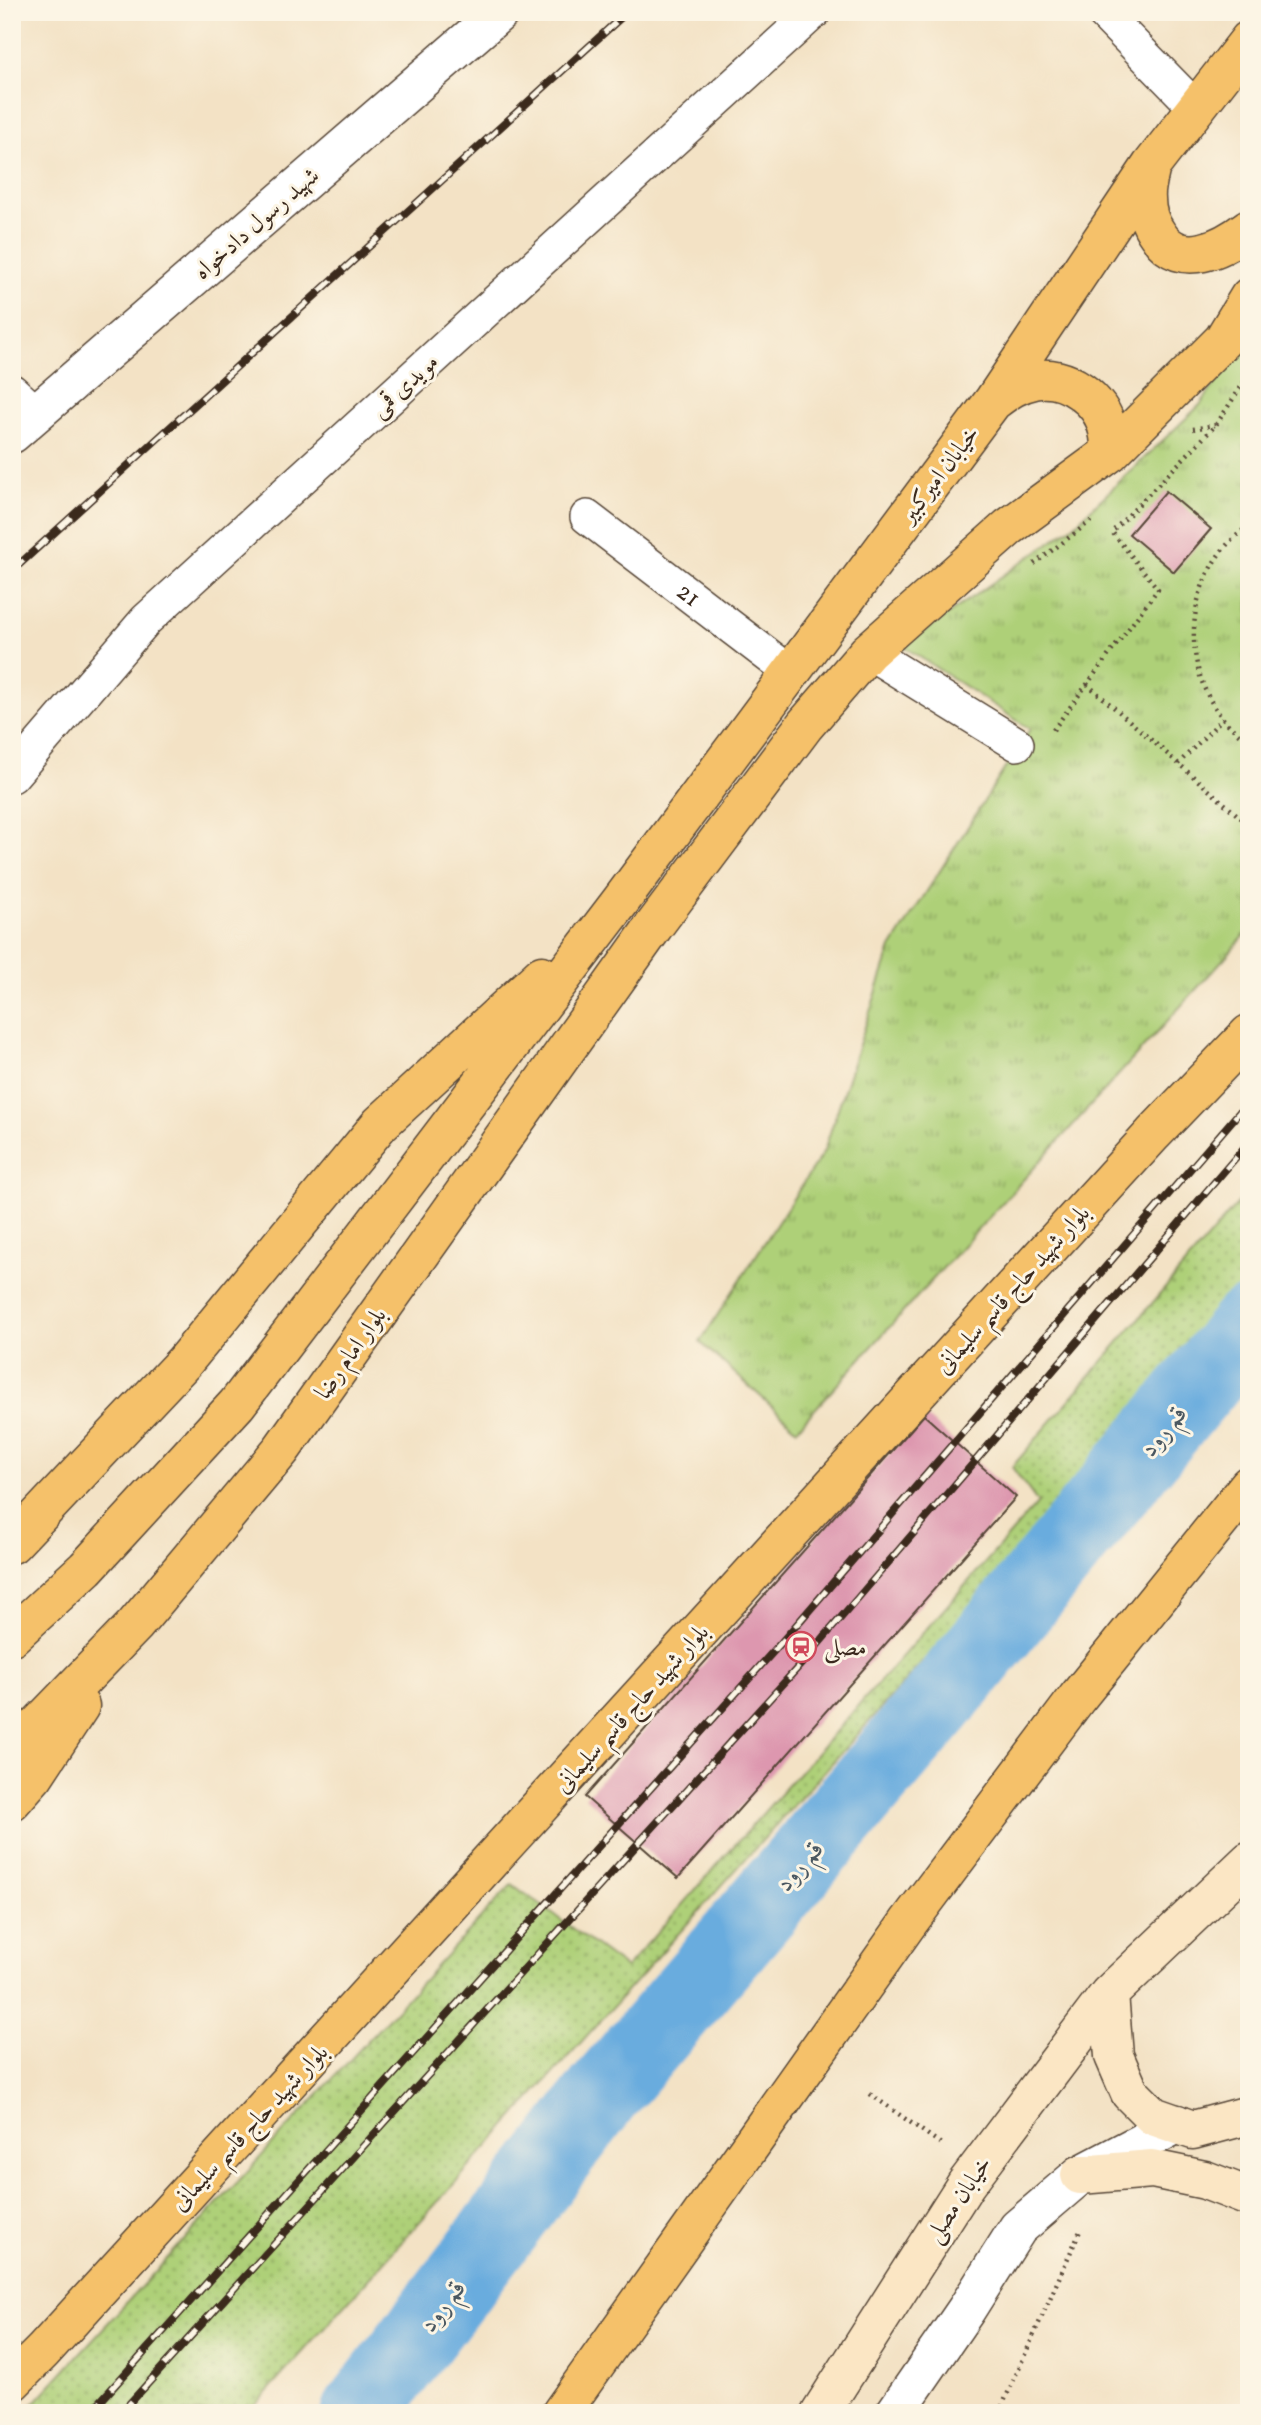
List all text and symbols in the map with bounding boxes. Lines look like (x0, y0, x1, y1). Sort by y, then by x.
street label: شهید رسول دادخواه (187, 160, 328, 289)
street label: مویدی قمی (364, 346, 447, 426)
street label: خیابان امیرکبیر (891, 419, 989, 534)
street label: 21 (668, 576, 707, 617)
street label: بلوار شهید حاج قاسم سلیمانی (928, 1198, 1103, 1386)
street label: بلوار امام رضا (307, 1301, 397, 1408)
water label: قم رود (1132, 1397, 1201, 1468)
street label: بلوار شهید حاج قاسم سلیمانی (547, 1617, 722, 1805)
station icon: مصلی (784, 1630, 818, 1664)
place label: مصلی (824, 1632, 867, 1666)
water label: قم رود (768, 1832, 837, 1903)
street label: بلوار شهید حاج قاسم سلیمانی (164, 2037, 341, 2223)
street label: خیابان مصلی (918, 2150, 1001, 2250)
water label: قم رود (412, 2272, 480, 2343)

